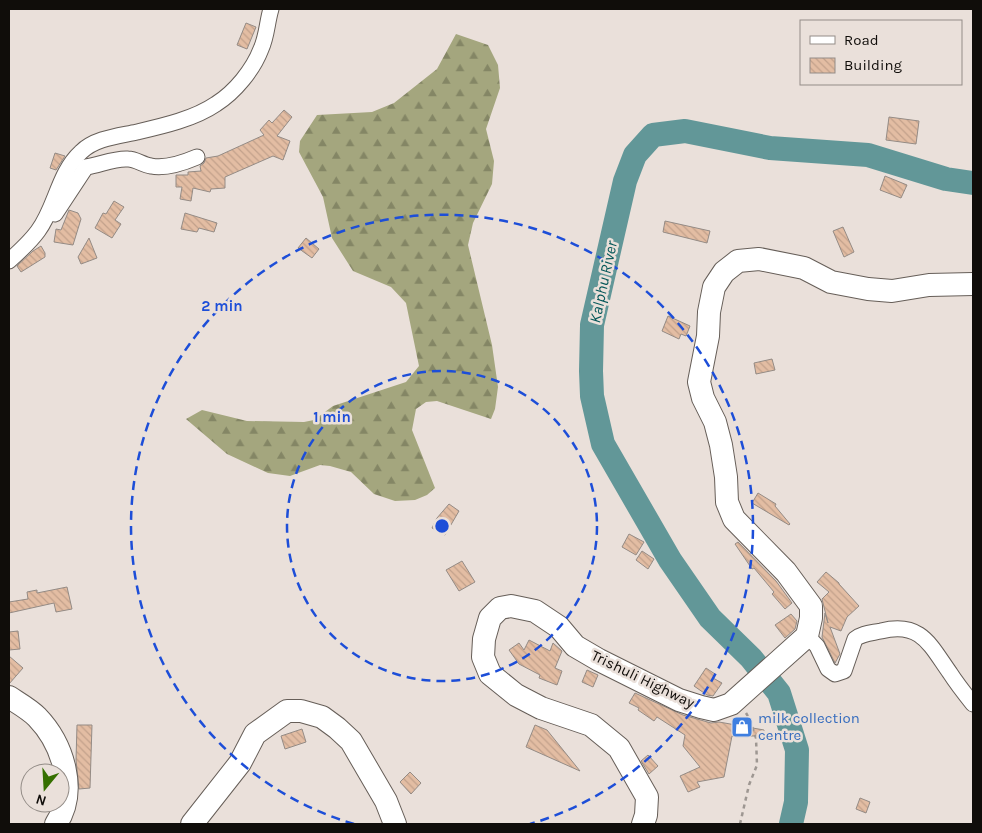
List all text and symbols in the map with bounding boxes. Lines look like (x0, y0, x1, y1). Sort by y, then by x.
legend (800, 20, 962, 85)
text: Road (844, 31, 879, 49)
text: Building (844, 56, 902, 74)
water label: Kalphu River (585, 239, 621, 325)
text: 2 min (201, 297, 243, 315)
text: 1 min (313, 408, 351, 426)
centre of rings (433, 517, 451, 535)
street label: Trishuli Highway (588, 646, 698, 712)
place label: milk collection centre (758, 709, 860, 744)
shop icon: milk collection centre (730, 715, 754, 739)
north arrow (20, 763, 70, 813)
text: N (34, 790, 49, 810)

